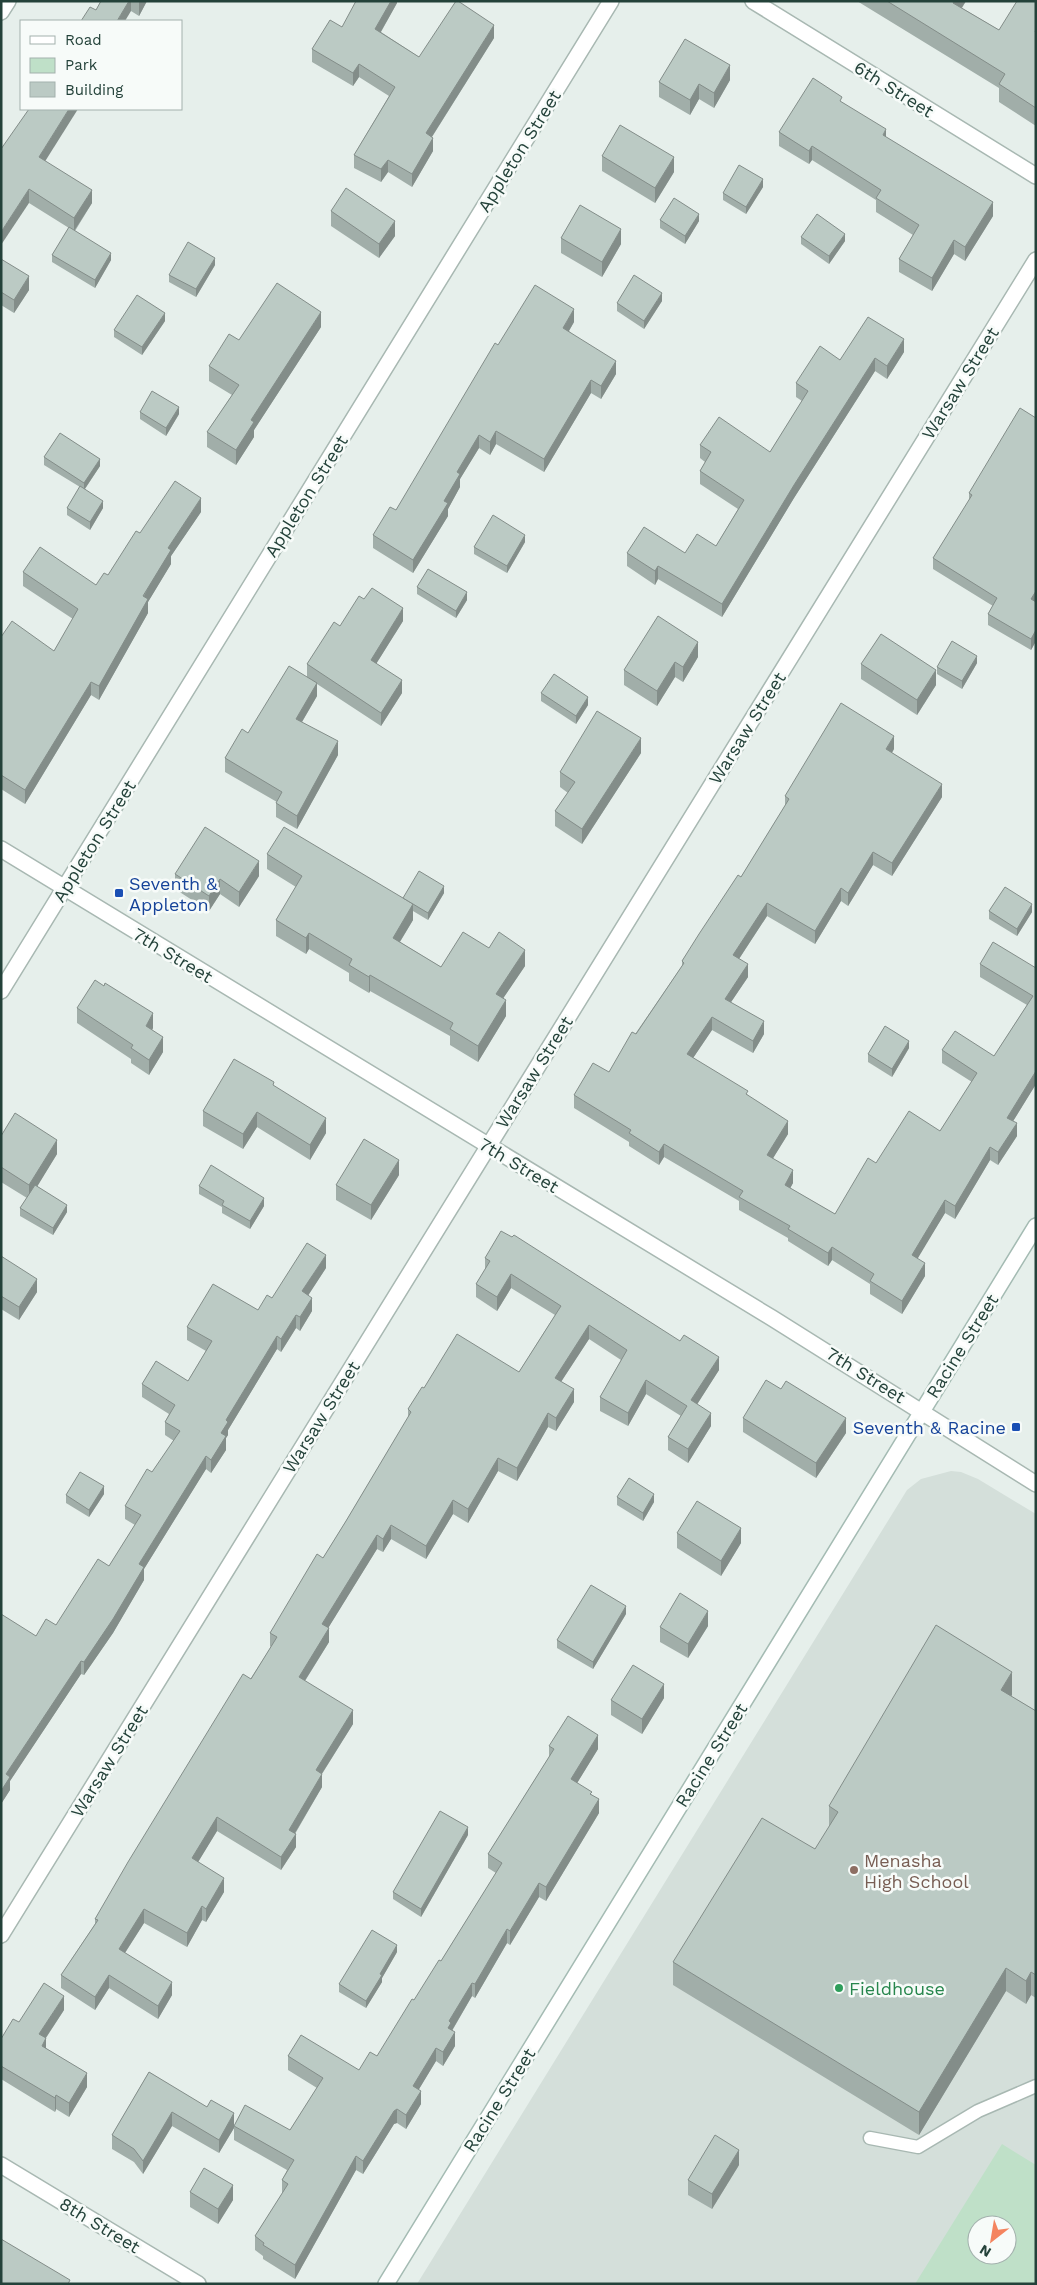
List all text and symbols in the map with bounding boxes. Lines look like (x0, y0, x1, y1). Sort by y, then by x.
legend (20, 20, 182, 110)
text: Road (65, 31, 102, 49)
text: Park (65, 56, 98, 74)
street label: 6th Street (850, 56, 938, 122)
text: Building (65, 81, 123, 99)
street label: Appleton Street (473, 86, 565, 216)
street label: Warsaw Street (917, 323, 1003, 443)
street label: Appleton Street (260, 431, 352, 561)
street label: Warsaw Street (704, 668, 790, 788)
street label: Appleton Street (48, 776, 140, 906)
place label: Seventh & Appleton (129, 873, 218, 915)
marker: Seventh & Appleton (113, 887, 125, 899)
street label: 7th Street (129, 923, 217, 987)
street label: Warsaw Street (491, 1012, 577, 1132)
street label: 7th Street (475, 1133, 563, 1197)
street label: Racine Street (922, 1290, 1003, 1402)
street label: 7th Street (823, 1342, 910, 1408)
street label: Warsaw Street (278, 1357, 364, 1477)
place label: Seventh & Racine (853, 1417, 1006, 1438)
marker: Seventh & Racine (1010, 1421, 1022, 1433)
street label: Racine Street (671, 1699, 752, 1811)
street label: Warsaw Street (66, 1701, 152, 1821)
place label: Menasha High School (864, 1850, 969, 1892)
marker: Menasha High School (848, 1864, 860, 1876)
place label: Fieldhouse (849, 1978, 945, 1999)
marker: Fieldhouse (833, 1982, 845, 1994)
street label: Racine Street (459, 2044, 540, 2156)
street label: 8th Street (56, 2193, 144, 2257)
north arrow (967, 2215, 1017, 2265)
text: N (977, 2242, 994, 2261)

